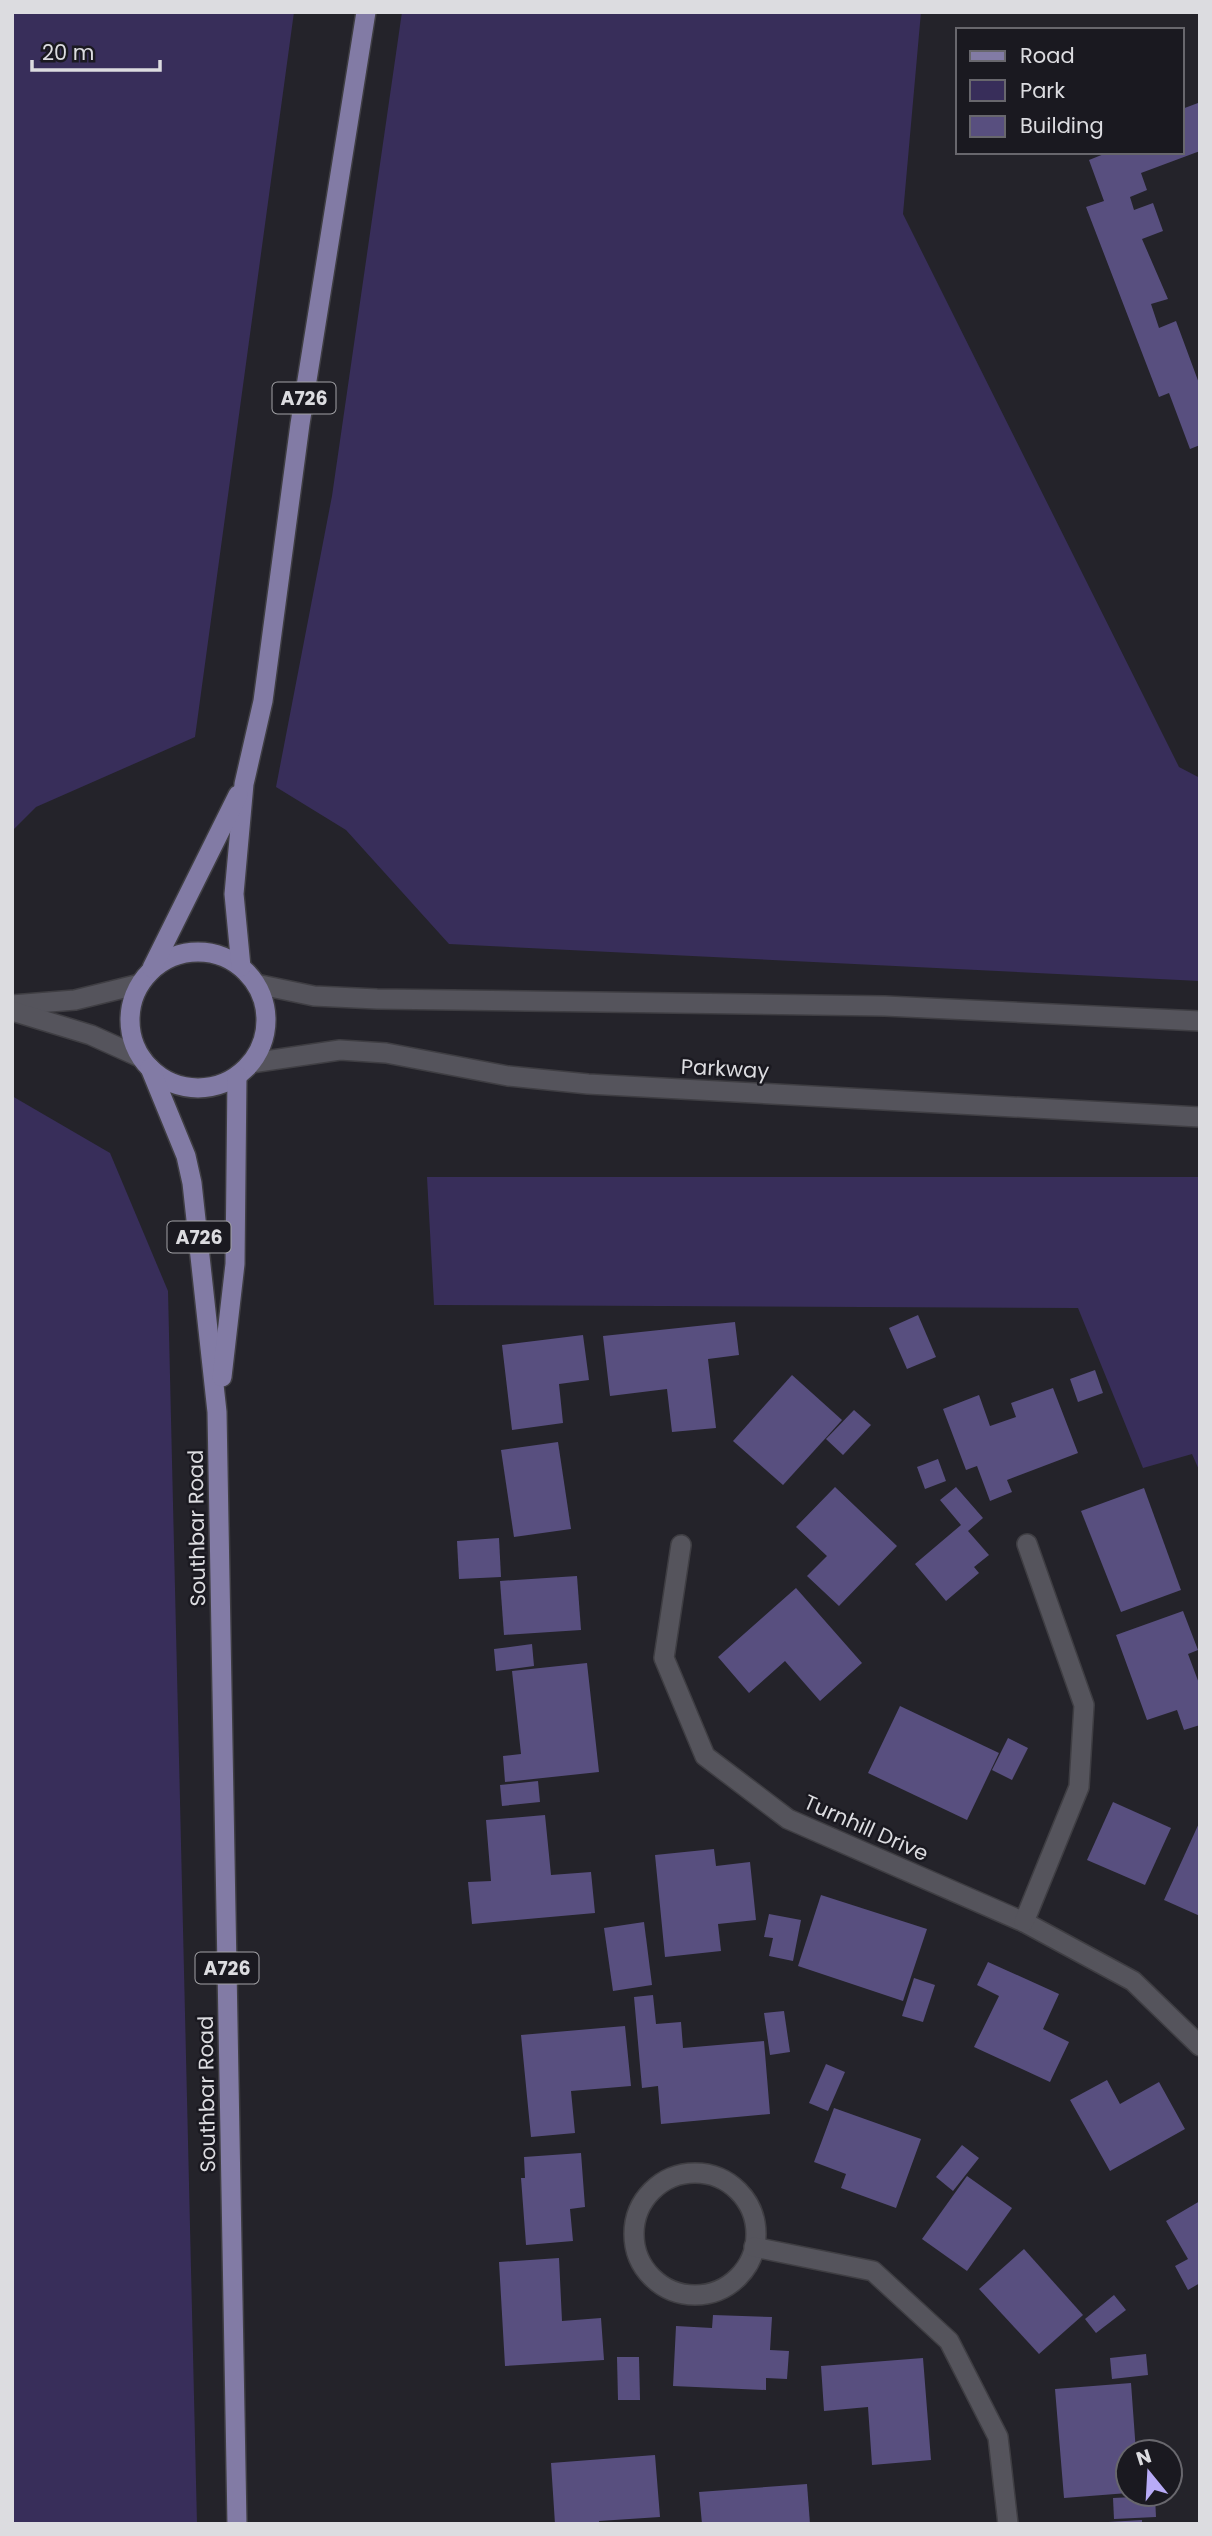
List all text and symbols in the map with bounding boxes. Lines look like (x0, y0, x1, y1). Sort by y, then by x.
scale bar (32, 28, 159, 72)
legend (956, 28, 1184, 154)
text: 20 m (42, 38, 95, 67)
text: Road (1020, 41, 1075, 70)
text: Park (1020, 76, 1065, 105)
text: Building (1020, 111, 1104, 140)
road number: A726 (272, 382, 336, 414)
street label: Parkway (680, 1052, 770, 1085)
road number: A726 (168, 1222, 230, 1252)
street label: Southbar Road (181, 1449, 212, 1607)
street label: Turnhill Drive (799, 1787, 933, 1868)
road number: A726 (196, 1952, 258, 1984)
street label: Southbar Road (191, 2015, 222, 2173)
north arrow (1114, 2438, 1184, 2508)
text: N (1133, 2442, 1155, 2472)

